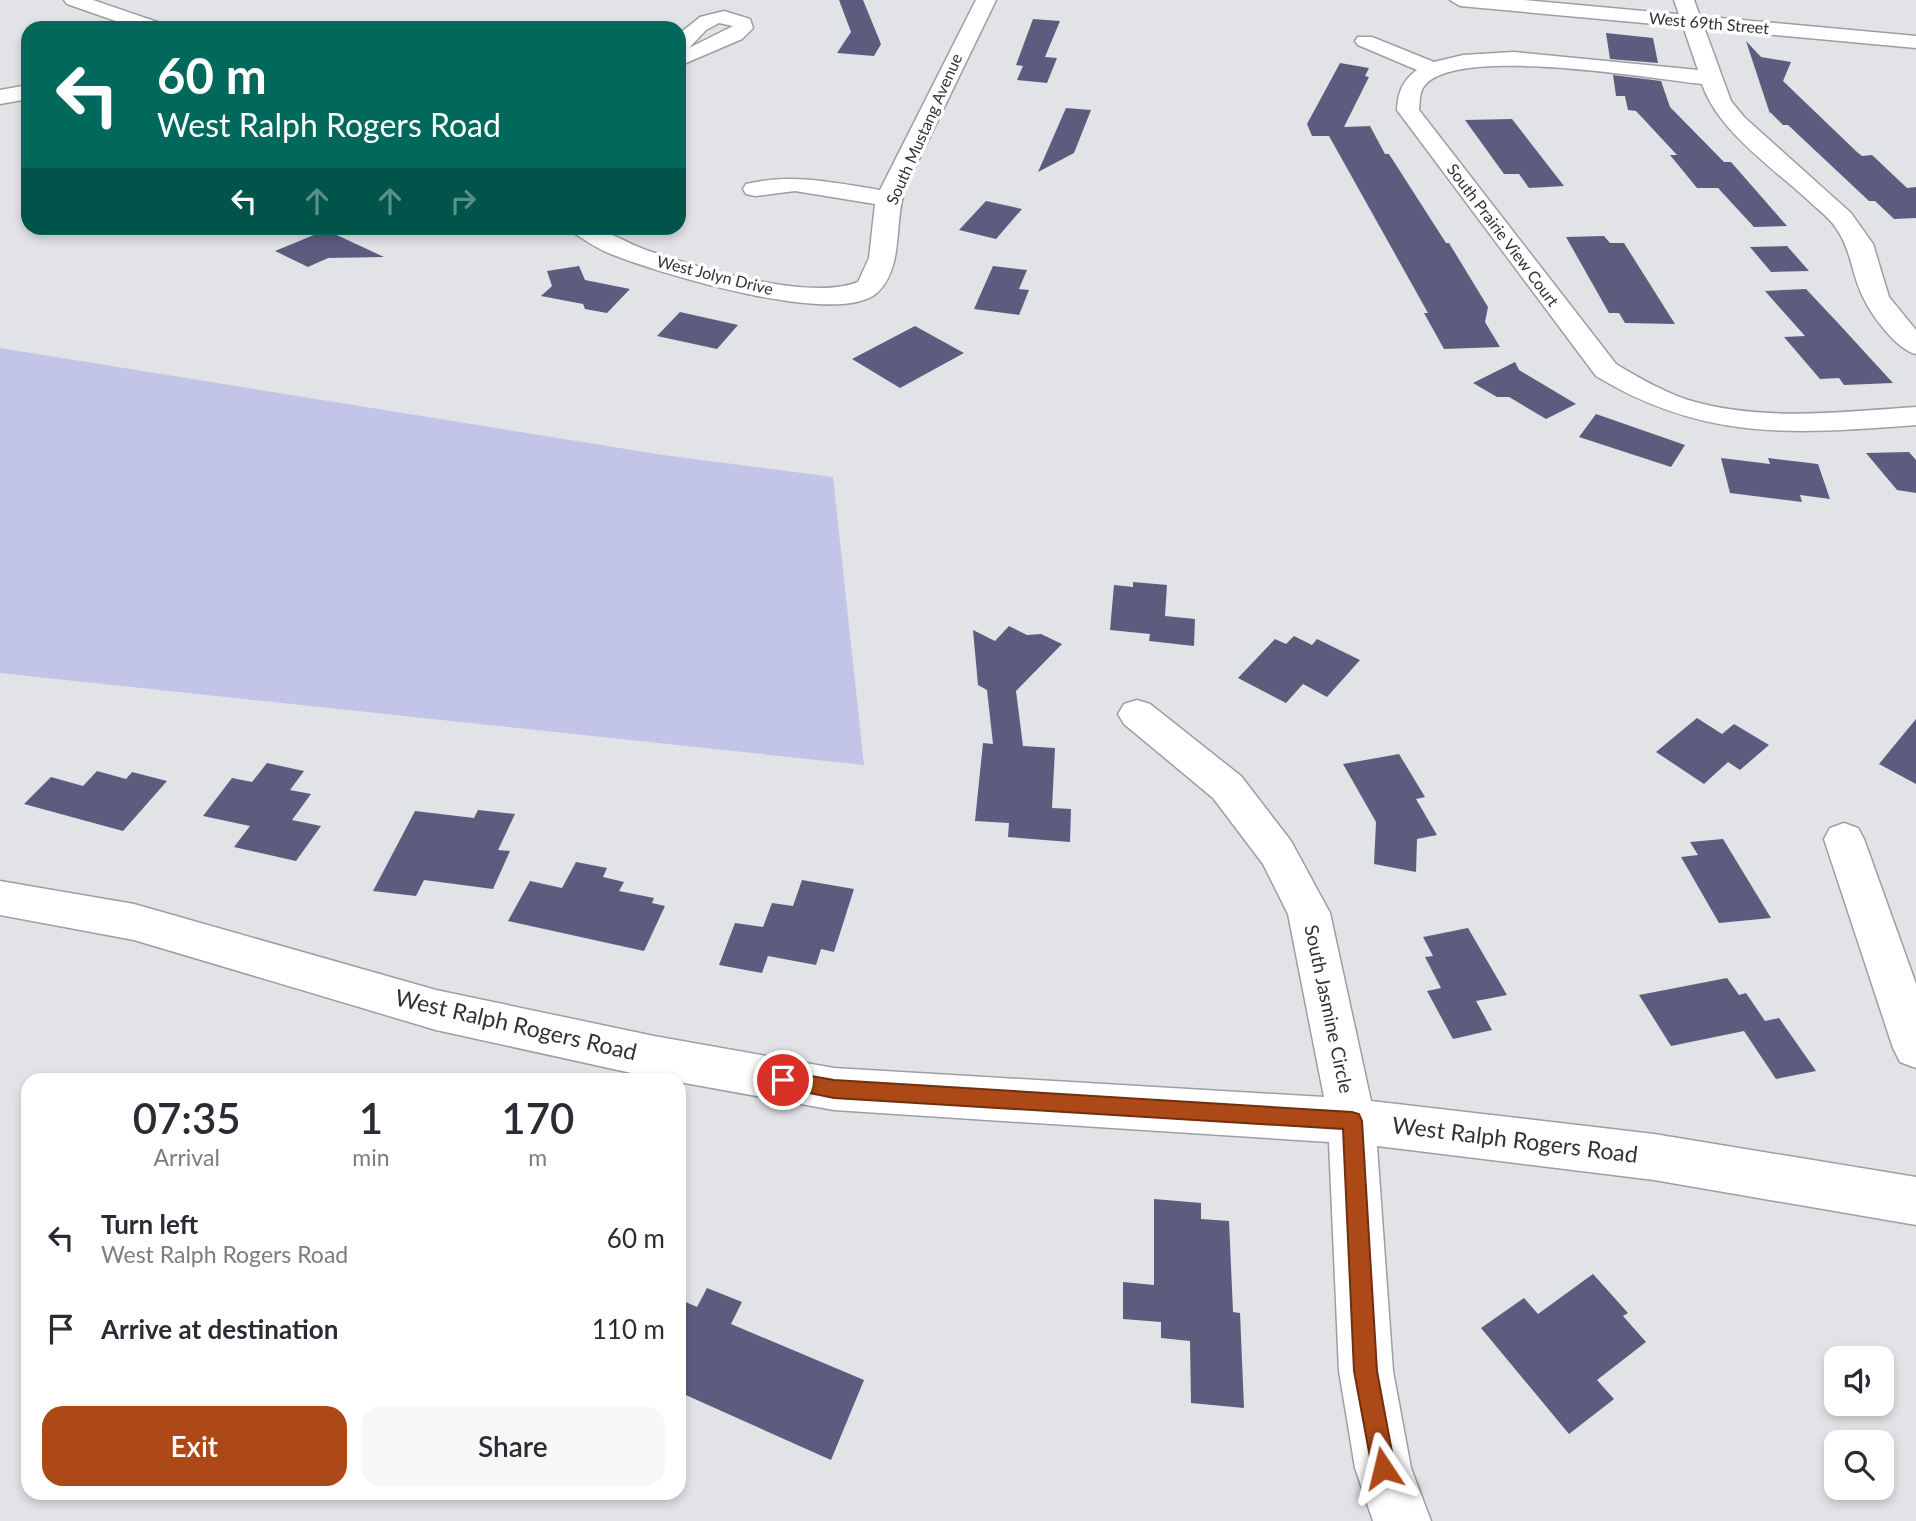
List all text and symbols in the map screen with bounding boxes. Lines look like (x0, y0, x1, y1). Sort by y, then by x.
street label: West 69th Street (1648, 8, 1770, 37)
text: 60 m (157, 46, 267, 104)
icon: left (42, 49, 133, 140)
street label: South Mustang Avenue (882, 50, 965, 207)
text: West Ralph Rogers Road (157, 105, 501, 144)
street label: South Prairie View Court (1444, 160, 1563, 310)
icon: left (225, 182, 263, 220)
icon: ahead (298, 182, 336, 220)
icon: ahead (371, 182, 409, 220)
icon: right (444, 182, 482, 220)
street label: West Jolyn Drive (655, 251, 775, 298)
street label: South Jasmine Circle (1300, 923, 1359, 1095)
street label: West Ralph Rogers Road (393, 983, 640, 1065)
pin (753, 1050, 813, 1110)
icon: arrive (764, 1061, 802, 1099)
text: 07:35 (133, 1093, 241, 1143)
text: 1 (359, 1093, 383, 1143)
text: 170 (501, 1093, 574, 1143)
street label: West Ralph Rogers Road (1391, 1110, 1640, 1168)
text: Arrival (154, 1143, 220, 1171)
text: min (352, 1143, 390, 1171)
text: m (528, 1143, 547, 1171)
text: Turn left (101, 1208, 198, 1240)
icon: left (42, 1219, 80, 1257)
text: 60 m (607, 1222, 665, 1254)
text: West Ralph Rogers Road (101, 1240, 348, 1268)
icon: arrive (42, 1310, 80, 1348)
text: Arrive at destination (101, 1313, 338, 1345)
text: 110 m (592, 1313, 665, 1345)
map controls (1824, 1346, 1894, 1500)
button: sound (1824, 1346, 1894, 1416)
button: Exit (42, 1406, 347, 1486)
button: Share (361, 1406, 665, 1486)
button: search (1824, 1430, 1894, 1500)
position arrow (1346, 1431, 1420, 1505)

